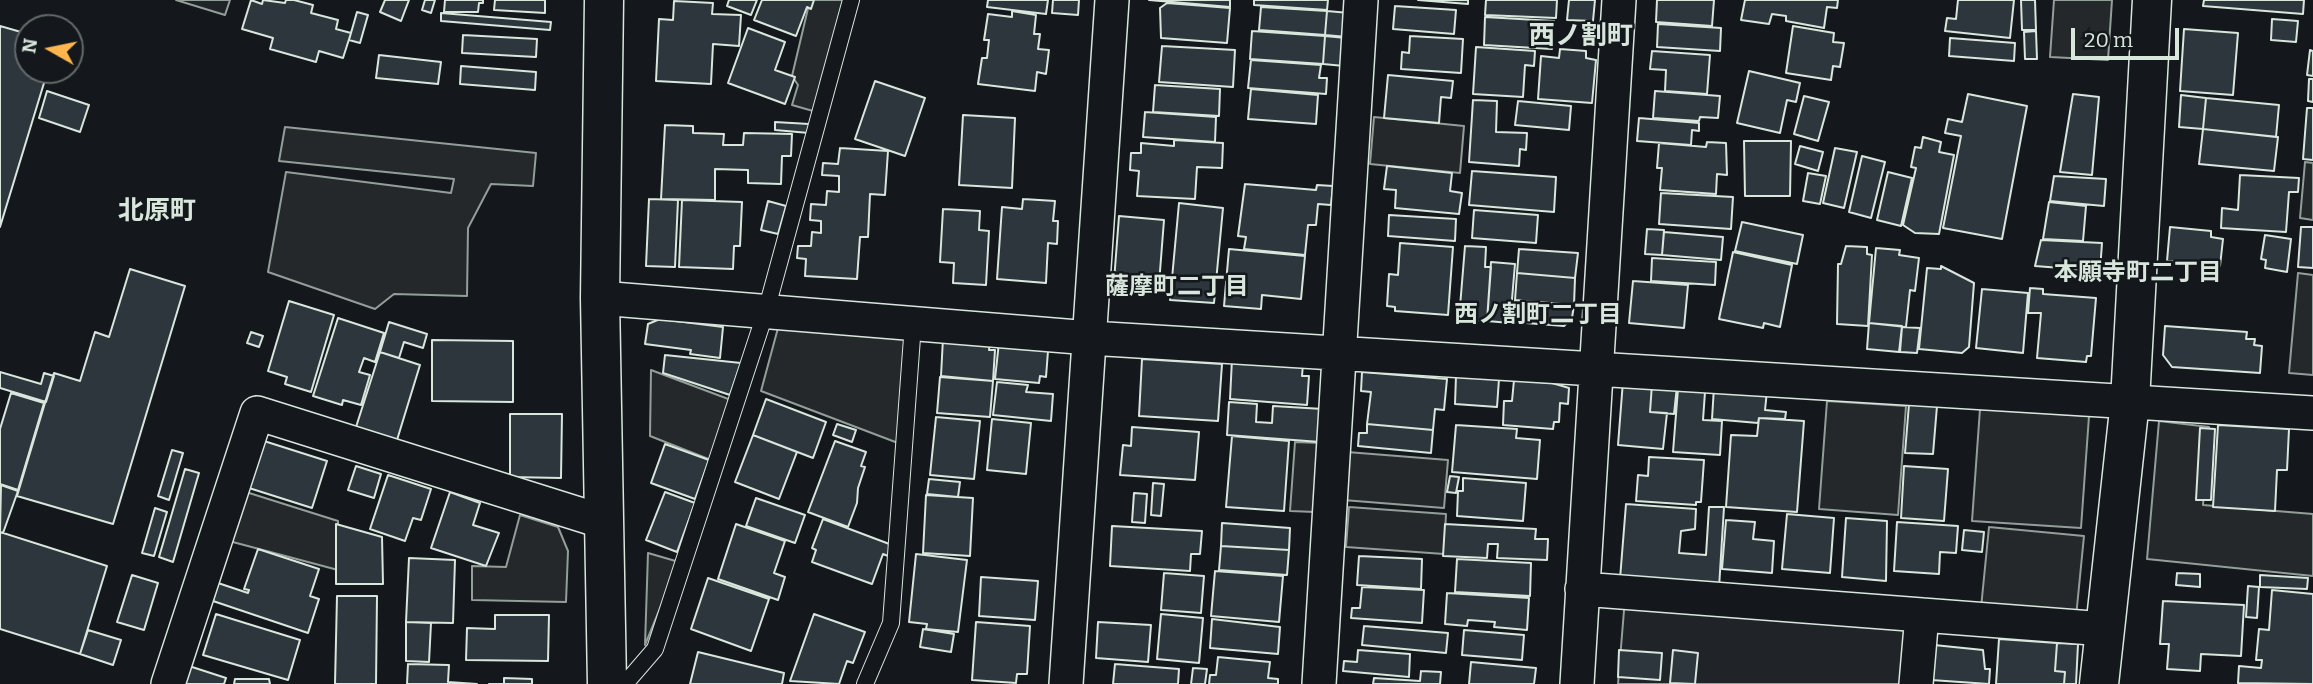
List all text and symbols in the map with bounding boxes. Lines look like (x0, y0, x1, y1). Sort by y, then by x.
north arrow (14, 14, 84, 84)
scale bar (2075, 14, 2184, 58)
district label: 西ノ割町 (1529, 21, 1633, 53)
text: 20 m (2084, 27, 2133, 53)
text: N (17, 37, 42, 55)
district label: 北原町 (118, 196, 196, 228)
district label: 本願寺町二丁目 (2054, 259, 2222, 287)
district label: 薩摩町二丁目 (1105, 273, 1249, 301)
district label: 西ノ割町二丁目 (1454, 301, 1622, 329)

